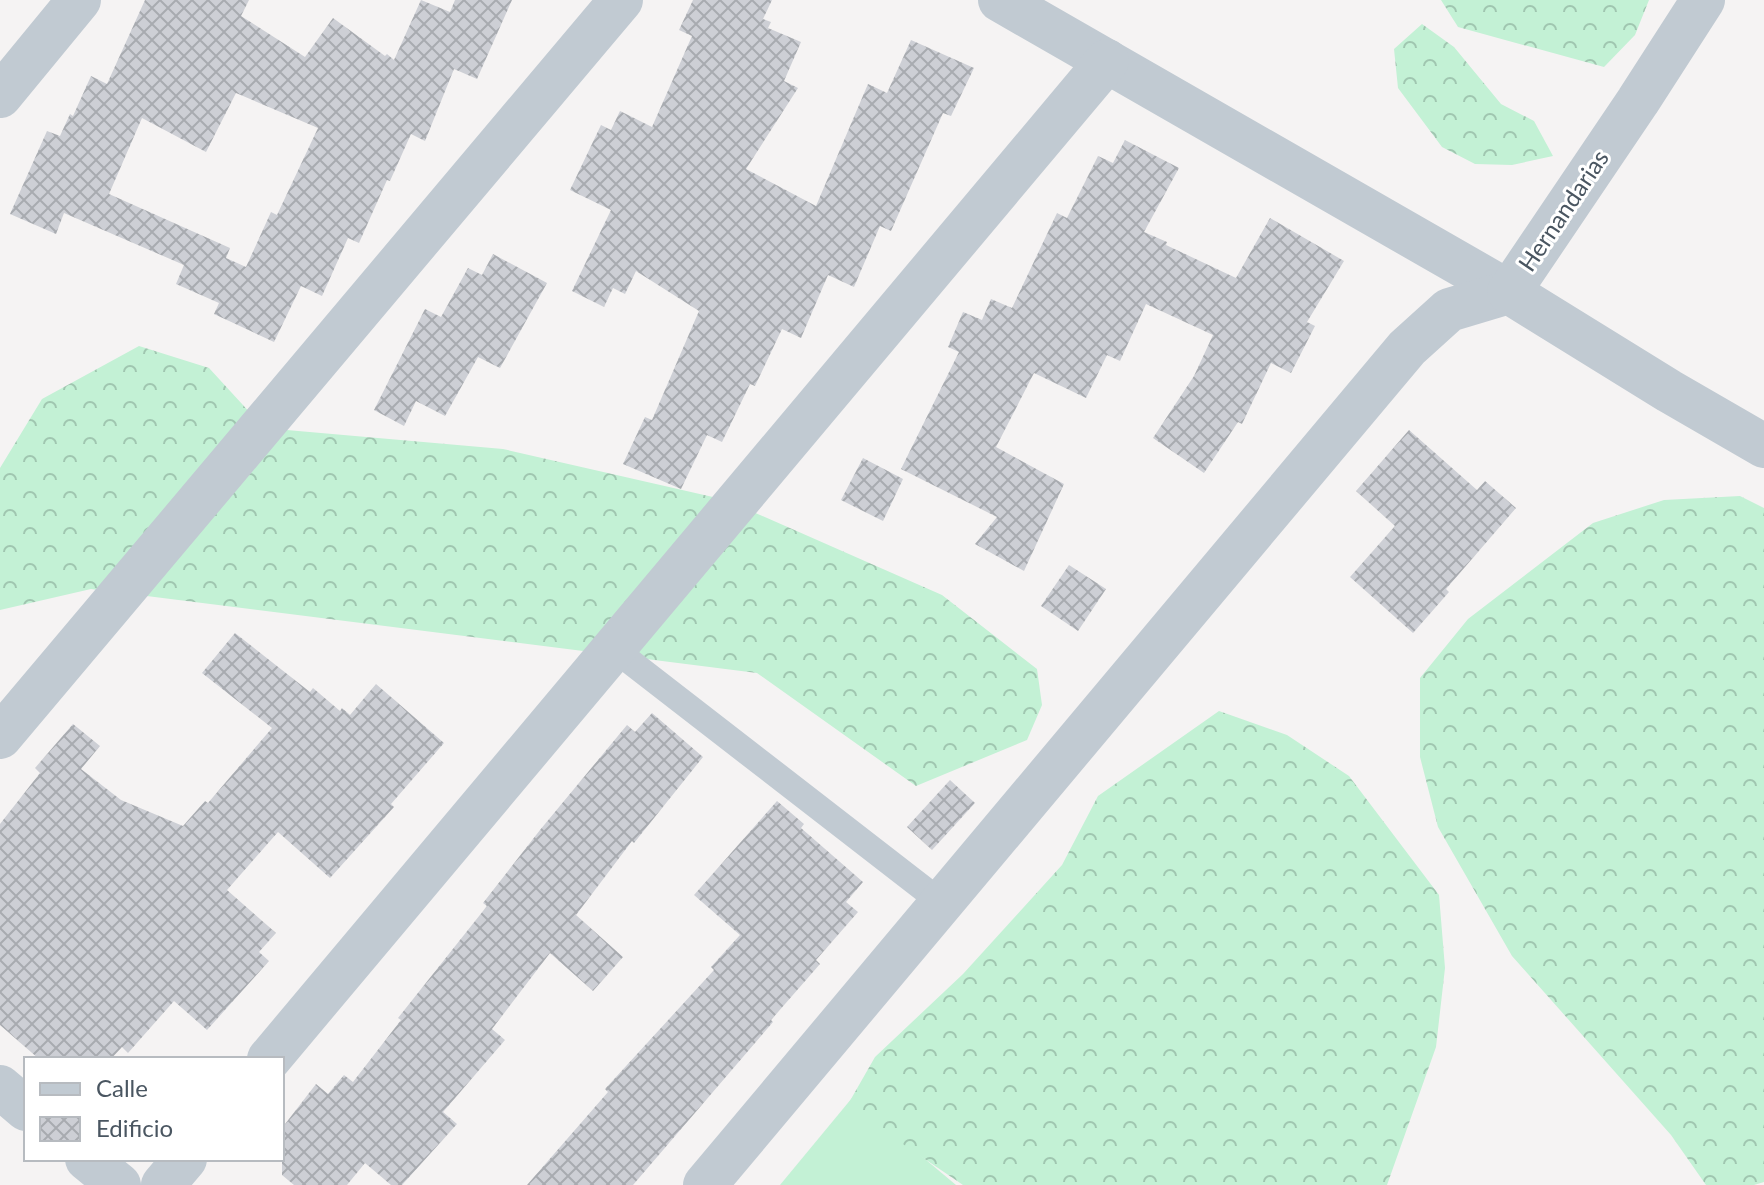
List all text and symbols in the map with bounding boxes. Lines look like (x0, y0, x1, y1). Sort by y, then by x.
street label: Hernandarias (1512, 144, 1614, 276)
legend (24, 1057, 284, 1161)
text: Calle (96, 1073, 148, 1102)
text: Edificio (96, 1113, 173, 1142)

